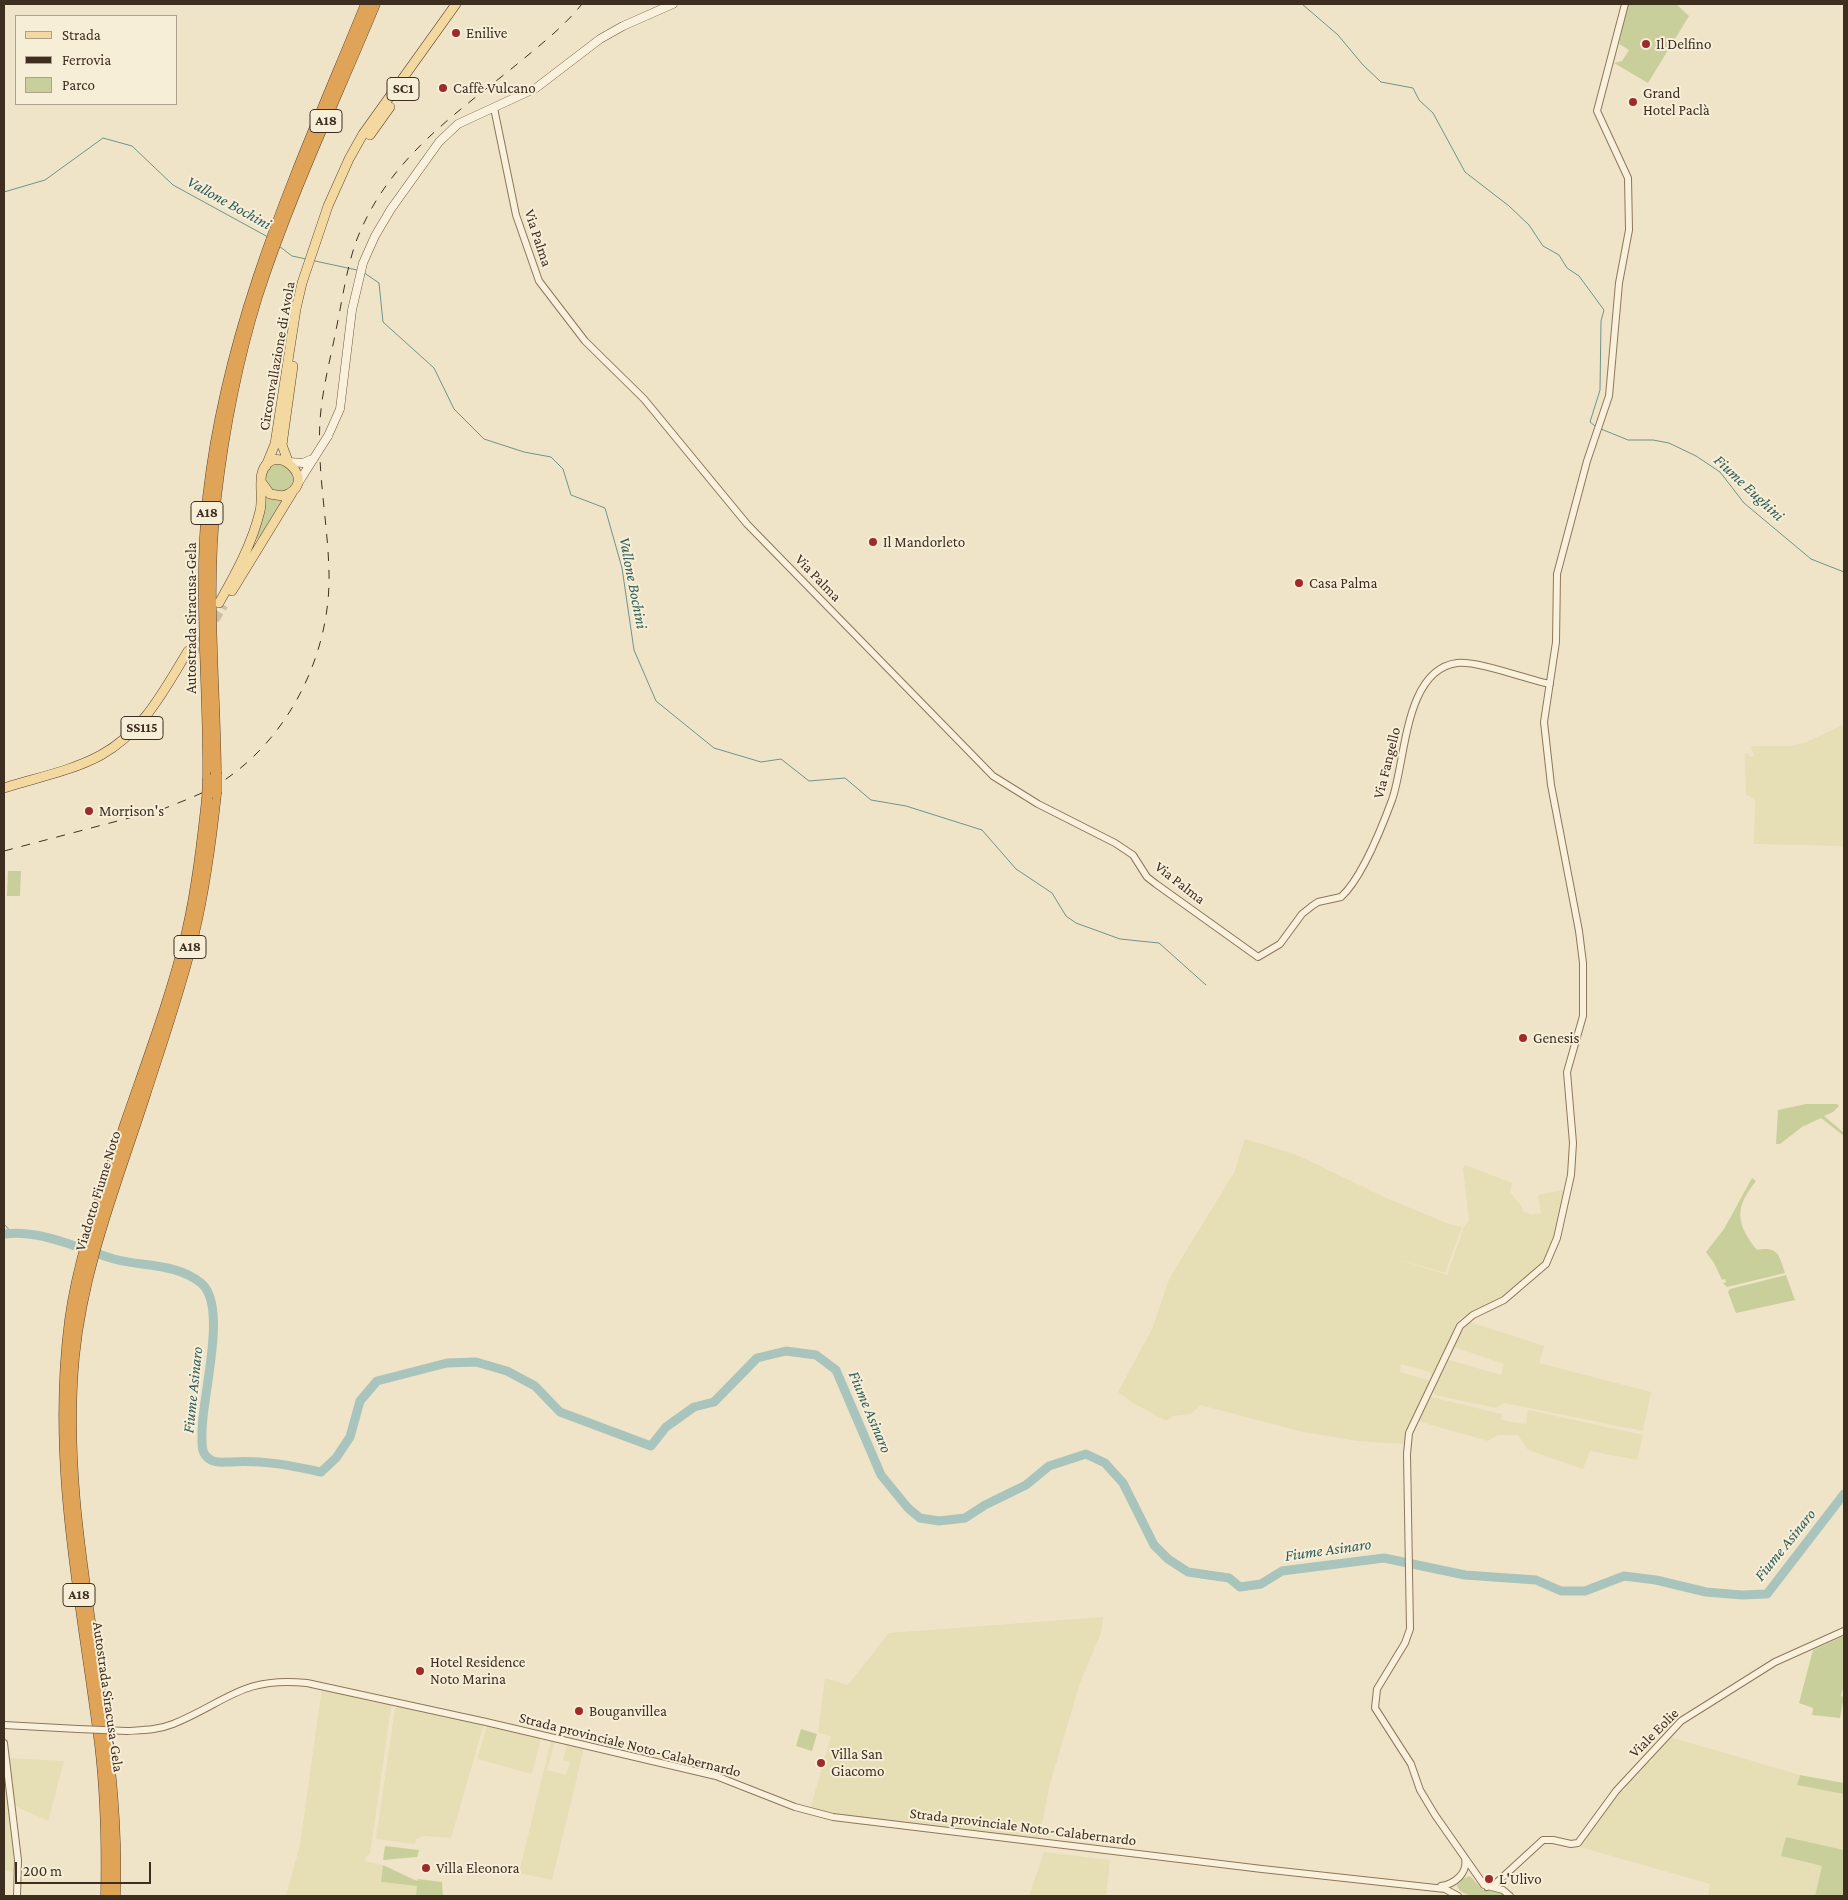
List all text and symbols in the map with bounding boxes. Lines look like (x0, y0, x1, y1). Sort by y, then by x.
legend (15, 15, 178, 105)
place label: Enilive (466, 24, 507, 42)
text: Strada (62, 27, 101, 43)
marker: Enilive (450, 27, 462, 39)
place label: Il Delfino (1656, 35, 1711, 53)
marker: Il Delfino (1640, 38, 1652, 50)
text: Ferrovia (62, 52, 111, 68)
text: Parco (62, 77, 95, 93)
road number: SC1 (387, 78, 419, 100)
place label: Caffè Vulcano (453, 79, 536, 97)
marker: Caffè Vulcano (437, 82, 449, 94)
place label: Grand Hotel Paclà (1643, 84, 1710, 119)
marker: Grand Hotel Paclà (1627, 96, 1639, 108)
road number: A18 (310, 110, 342, 132)
water label: Vallone Bochini (184, 172, 274, 234)
street label: Via Palma (520, 207, 556, 269)
street label: Circonvallazione di Avola (255, 280, 299, 432)
water label: Fiume Eughini (1710, 451, 1788, 525)
road number: A18 (191, 502, 223, 524)
place label: Il Mandorleto (883, 533, 965, 551)
water label: Vallone Bochini (615, 535, 651, 631)
marker: Il Mandorleto (867, 536, 879, 548)
street label: Autostrada Siracusa-Gela (182, 542, 200, 694)
street label: Via Palma (791, 550, 845, 606)
place label: Casa Palma (1309, 574, 1378, 592)
marker: Casa Palma (1293, 577, 1305, 589)
road number: SS115 (121, 716, 163, 740)
street label: Via Fangello (1369, 725, 1405, 801)
place label: Morrison's (99, 802, 164, 820)
marker: Morrison's (83, 805, 95, 817)
street label: Via Palma (1151, 858, 1209, 908)
road number: A18 (174, 936, 206, 959)
place label: Genesis (1533, 1029, 1579, 1047)
marker: Genesis (1517, 1032, 1529, 1044)
street label: Viadotto Fiume Noto (71, 1129, 125, 1253)
water label: Fiume Asinaro (179, 1346, 207, 1434)
water label: Fiume Asinaro (844, 1368, 896, 1456)
water label: Fiume Asinaro (1750, 1505, 1820, 1585)
water label: Fiume Asinaro (1284, 1534, 1372, 1566)
road number: A18 (63, 1584, 95, 1606)
street label: Autostrada Siracusa-Gela (89, 1621, 127, 1773)
place label: Hotel Residence Noto Marina (430, 1653, 525, 1688)
marker: Hotel Residence Noto Marina (414, 1665, 426, 1677)
place label: Bouganvillea (589, 1702, 667, 1720)
marker: Bouganvillea (573, 1705, 585, 1717)
street label: Viale Eolie (1626, 1705, 1682, 1761)
street label: Strada provinciale Noto-Calabernardo (517, 1709, 743, 1781)
place label: Villa San Giacomo (831, 1745, 884, 1780)
marker: Villa San Giacomo (815, 1757, 827, 1769)
street label: Strada provinciale Noto-Calabernardo (909, 1804, 1137, 1850)
scale bar (18, 1852, 154, 1884)
place label: Villa Eleonora (436, 1859, 519, 1877)
marker: Villa Eleonora (420, 1862, 432, 1874)
text: 200 m (23, 1863, 62, 1879)
place label: L'Ulivo (1499, 1870, 1542, 1888)
marker: L'Ulivo (1483, 1873, 1495, 1885)

